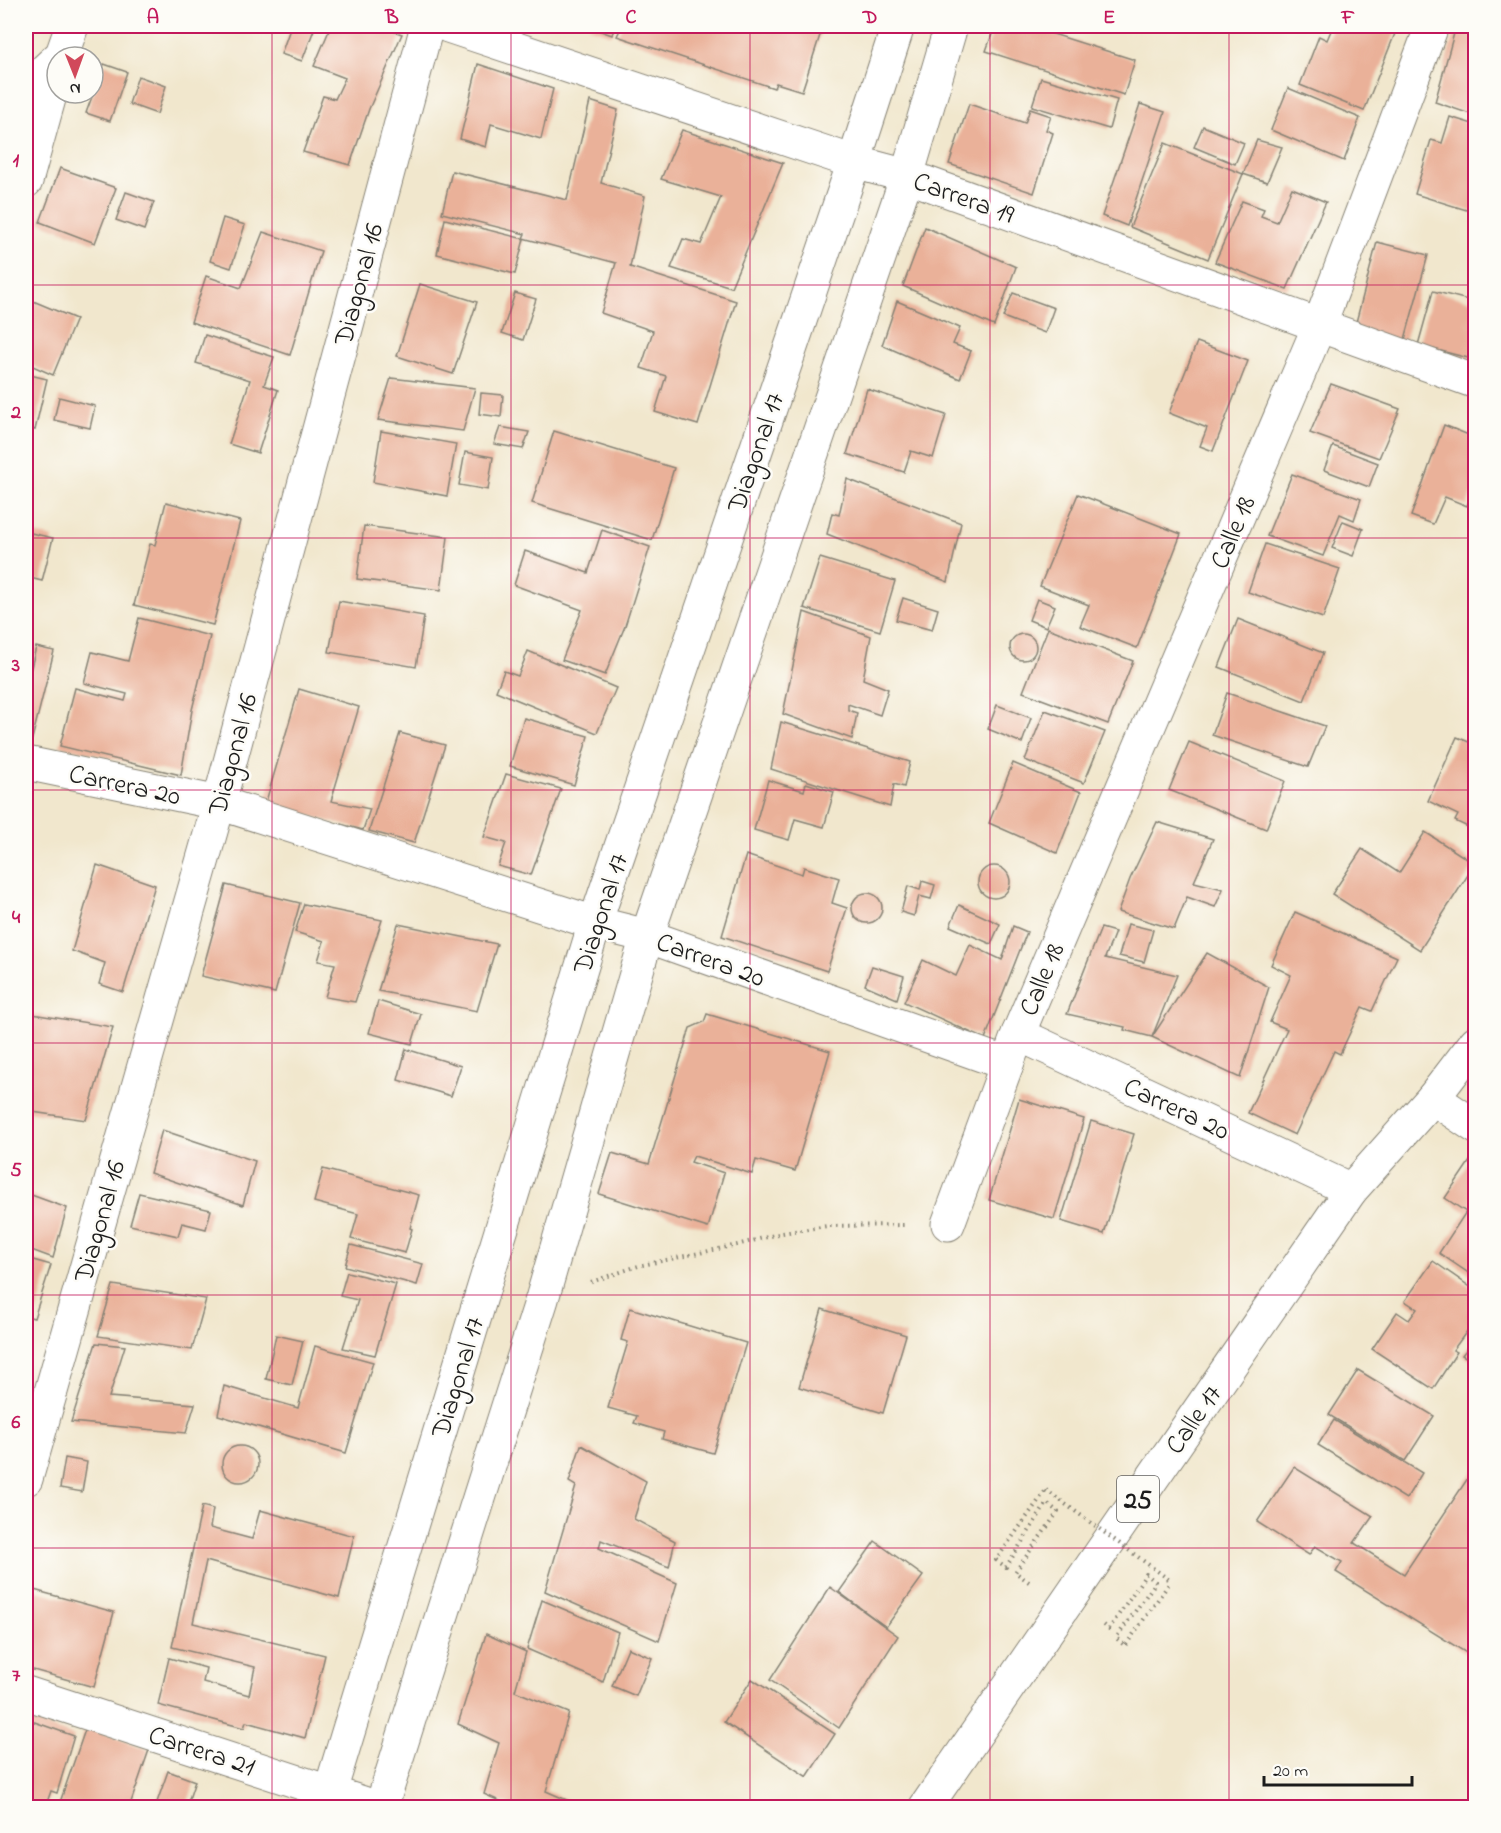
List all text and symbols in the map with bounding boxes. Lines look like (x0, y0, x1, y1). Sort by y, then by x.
text: A (147, 4, 159, 33)
text: B (384, 4, 399, 33)
text: C (626, 4, 637, 33)
text: D (862, 4, 877, 33)
text: E (1103, 4, 1115, 33)
text: F (1341, 4, 1355, 33)
north arrow (45, 45, 105, 105)
text: N (69, 76, 81, 100)
text: 1 (13, 147, 20, 176)
street label: Carrera 19 (907, 163, 1019, 236)
street label: Diagonal 16 (325, 219, 395, 351)
street label: Diagonal 17 (718, 388, 796, 519)
text: 2 (10, 399, 21, 428)
street label: Calle 18 (1201, 490, 1267, 576)
text: 3 (11, 652, 20, 681)
street label: Diagonal 16 (199, 689, 269, 821)
street label: Carrera 20 (65, 756, 184, 817)
street label: Diagonal 17 (564, 849, 640, 980)
text: 4 (12, 904, 21, 933)
street label: Carrera 20 (650, 924, 770, 999)
street label: Calle 18 (1010, 937, 1076, 1023)
street label: Carrera 20 (1116, 1069, 1235, 1152)
street label: Diagonal 16 (65, 1156, 137, 1288)
text: 5 (10, 1157, 22, 1186)
street label: Diagonal 17 (422, 1313, 496, 1444)
street label: Calle 17 (1157, 1378, 1233, 1463)
text: 6 (12, 1409, 21, 1438)
road number: 25 (1117, 1476, 1159, 1522)
text: 7 (12, 1662, 21, 1691)
street label: Carrera 21 (143, 1717, 260, 1788)
scale bar (1264, 1749, 1412, 1787)
text: 20 m (1273, 1759, 1308, 1785)

